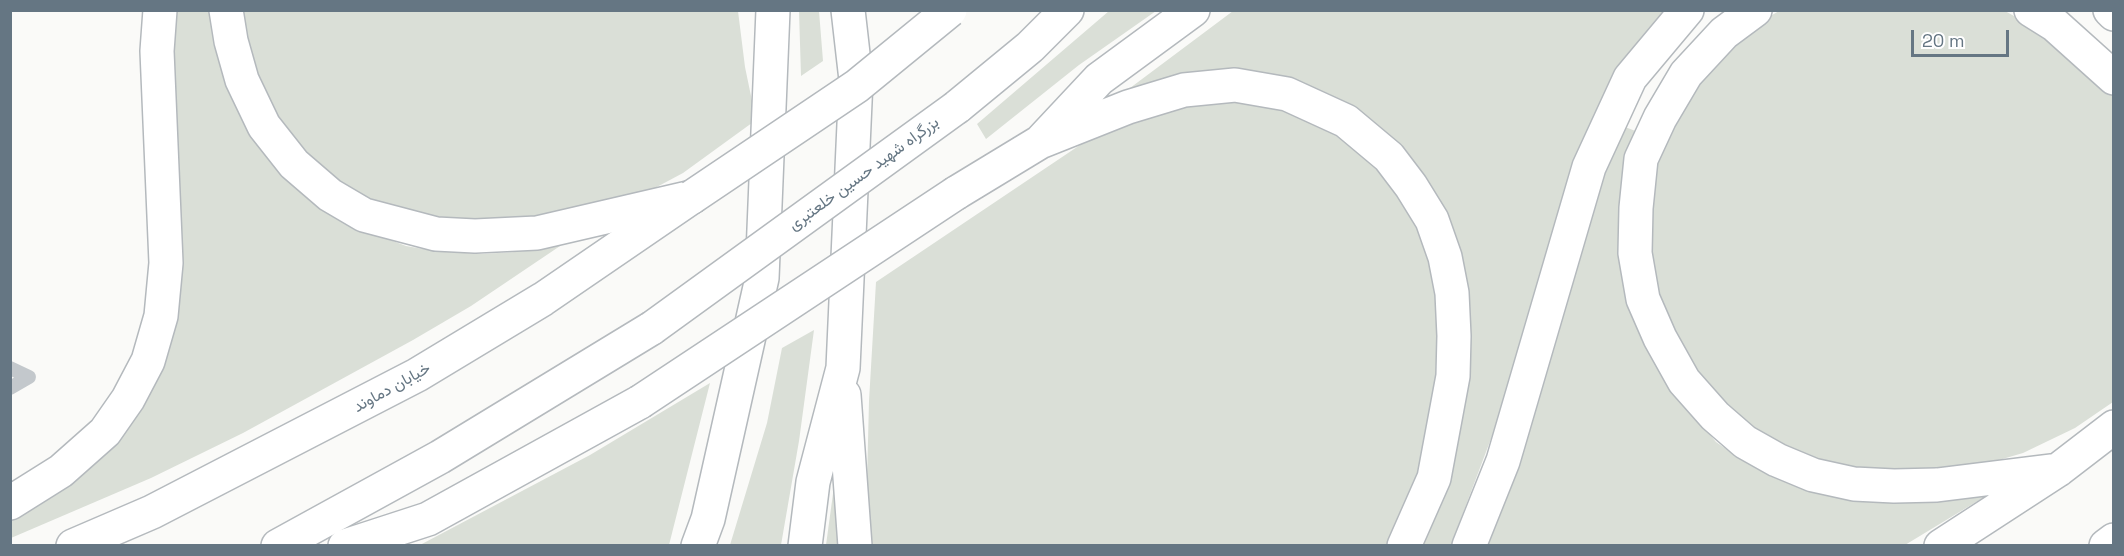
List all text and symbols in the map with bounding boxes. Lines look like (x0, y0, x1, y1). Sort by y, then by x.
scale bar (1914, 18, 2012, 56)
text: 20 m (1922, 29, 1965, 52)
street label: بزرگراه شهید حسین خلعتبری (785, 113, 943, 235)
street label: خیابان دماوند (350, 359, 434, 417)

